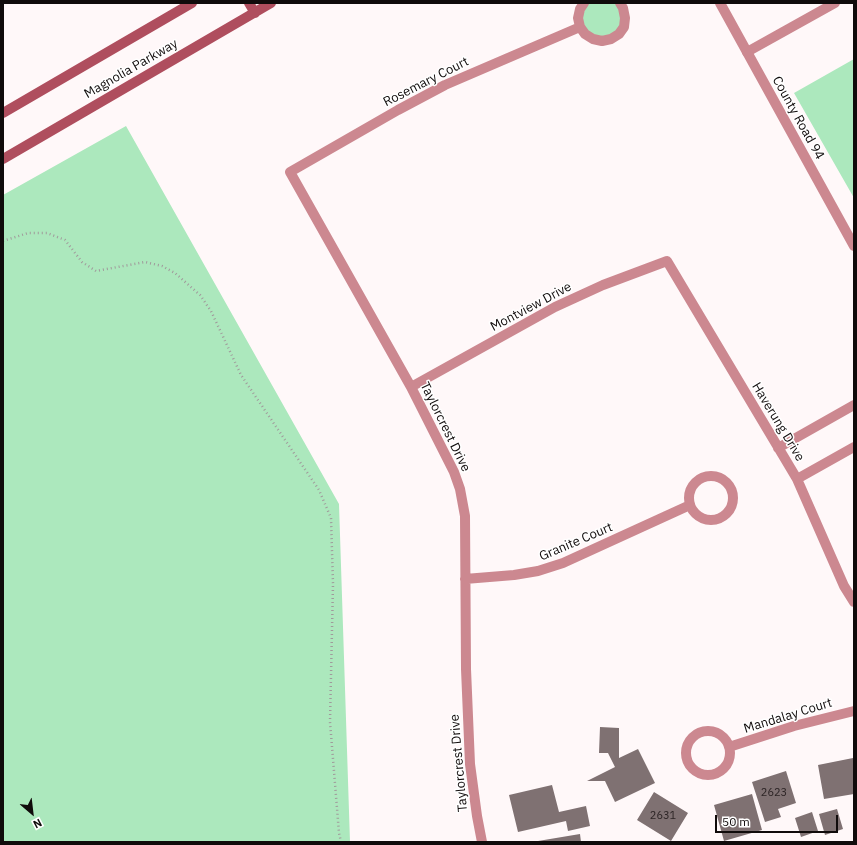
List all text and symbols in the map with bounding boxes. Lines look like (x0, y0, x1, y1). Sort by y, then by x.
street label: Magnolia Parkway (81, 36, 181, 102)
street label: Rosemary Court (381, 54, 471, 110)
street label: County Road 94 (769, 74, 827, 162)
street label: Montview Drive (488, 279, 574, 335)
street label: Taylorcrest Drive (417, 380, 473, 474)
street label: Haverung Drive (748, 380, 808, 464)
street label: Granite Court (537, 520, 615, 564)
street label: Mandalay Court (742, 695, 834, 737)
street label: Taylorcrest Drive (447, 714, 471, 812)
house number: 2623 (761, 786, 787, 800)
north arrow (12, 793, 52, 833)
scale bar (717, 807, 840, 833)
house number: 2631 (650, 809, 676, 823)
text: 50 m (722, 814, 750, 829)
text: N (31, 816, 44, 832)

